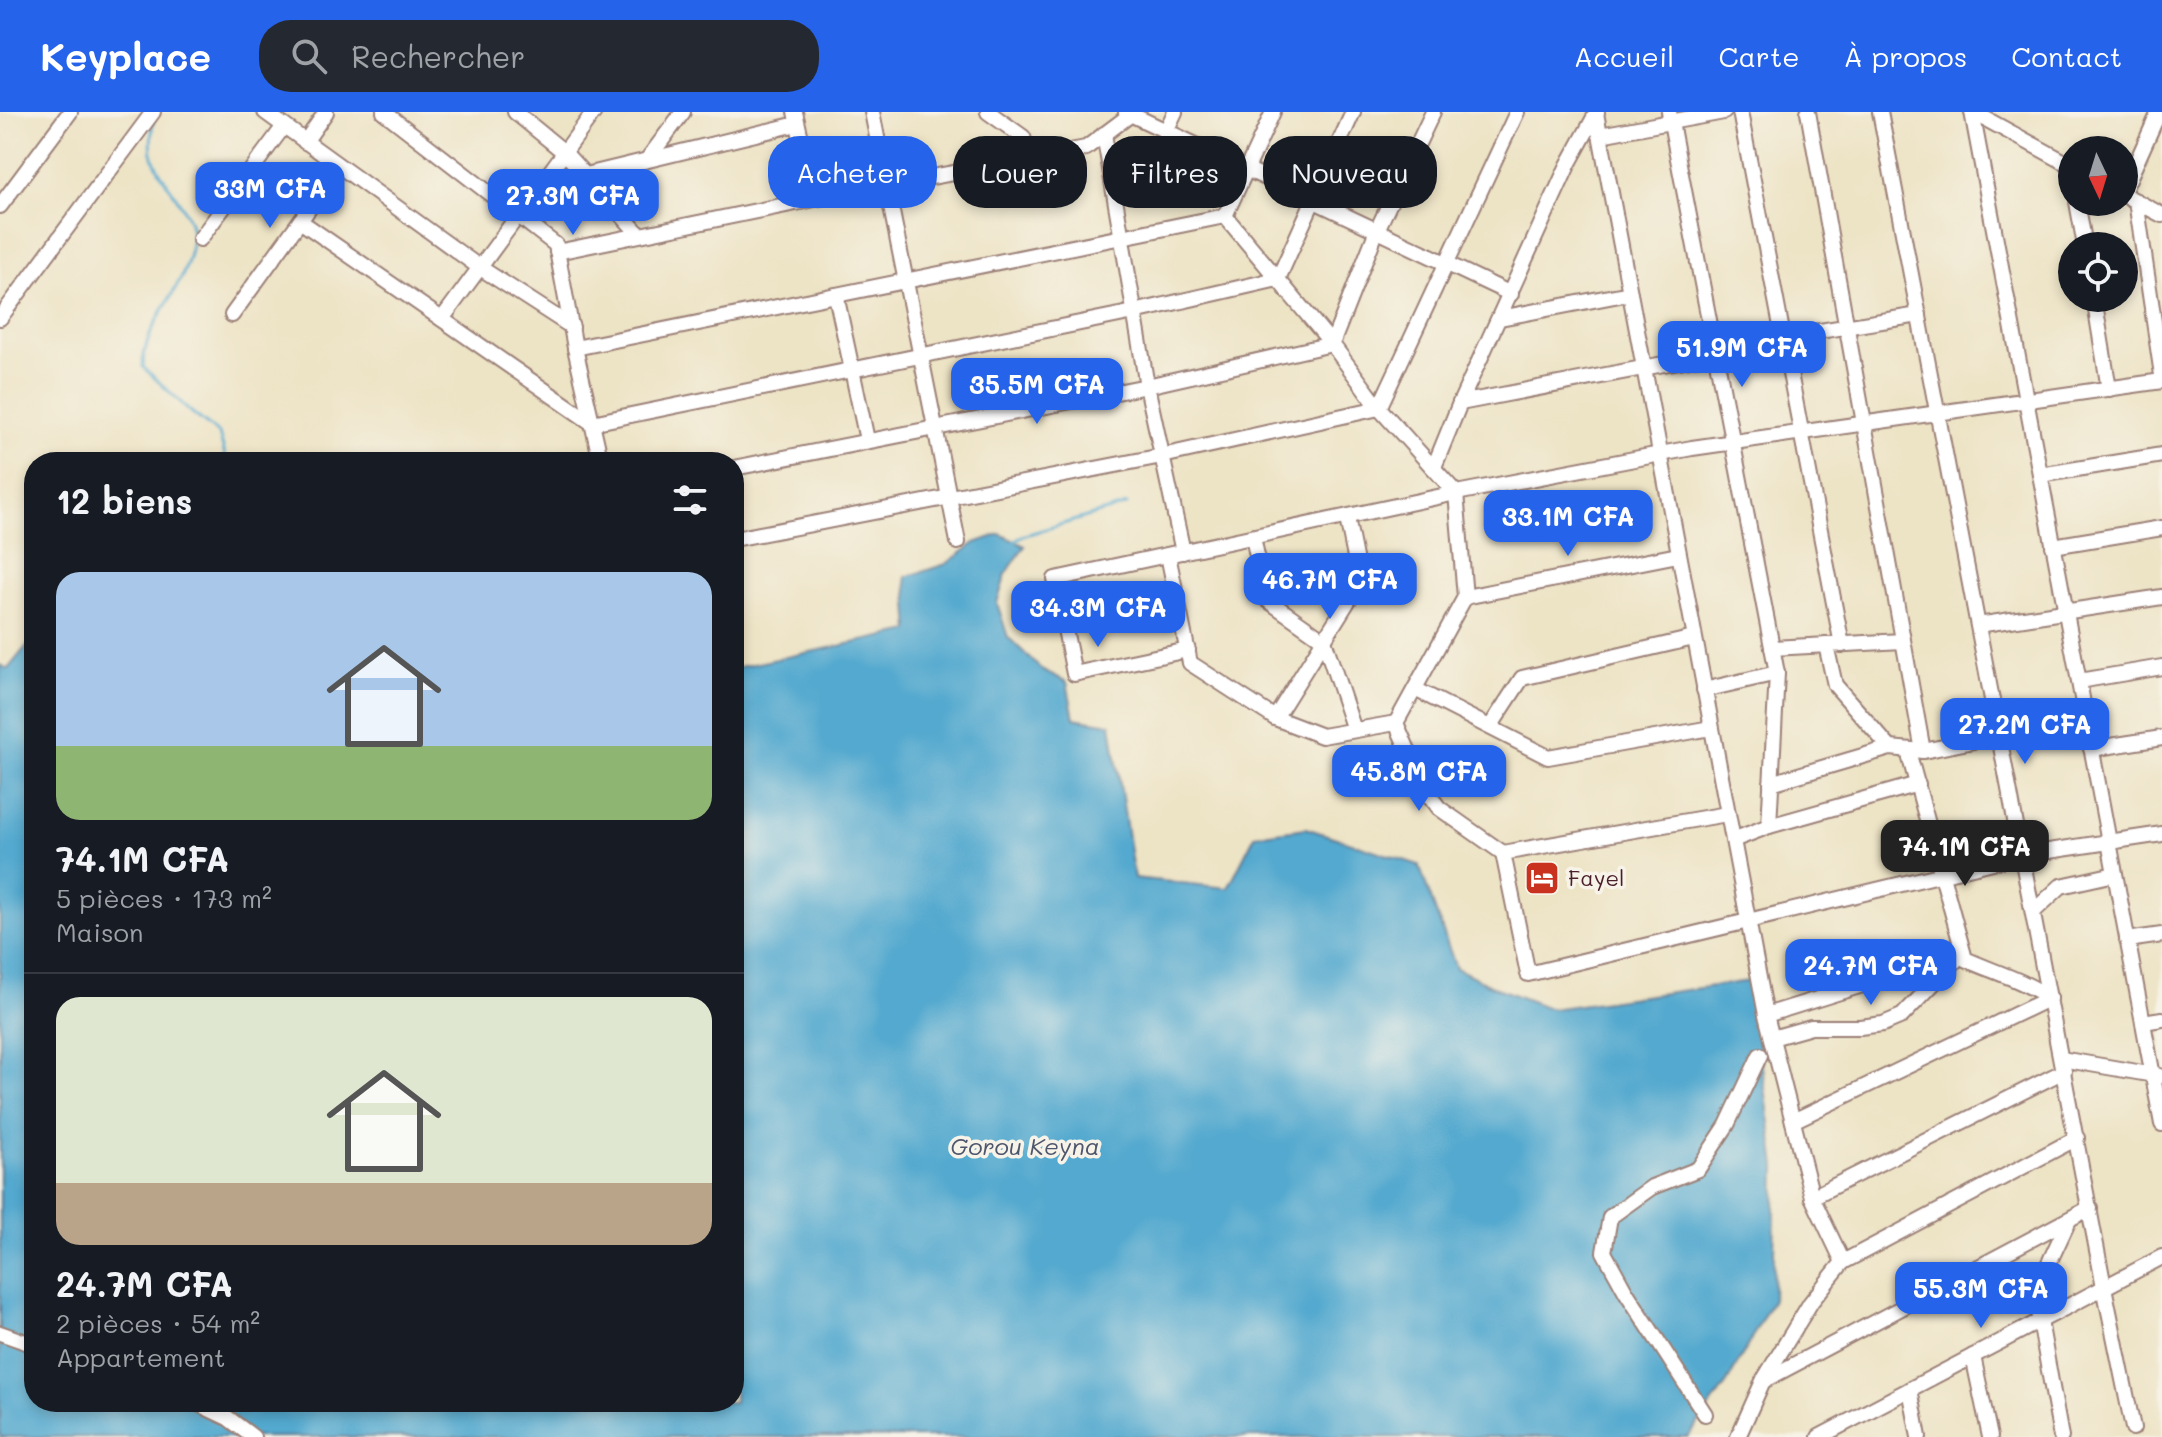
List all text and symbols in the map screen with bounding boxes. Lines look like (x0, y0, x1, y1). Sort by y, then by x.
search box (259, 20, 819, 92)
text: Keyplace (40, 31, 211, 81)
icon: search (287, 34, 331, 78)
text: Rechercher (351, 36, 525, 76)
text: Accueil (1574, 38, 1674, 74)
text: Carte (1718, 38, 1800, 74)
text: À propos (1844, 38, 1967, 74)
text: Contact (2011, 38, 2122, 74)
chip: Acheter (768, 136, 937, 208)
chip: Louer (953, 136, 1087, 208)
chip: Filtres (1103, 136, 1247, 208)
chip: Nouveau (1263, 136, 1437, 208)
north arrow (2058, 136, 2138, 216)
map controls (2058, 136, 2138, 312)
pin: 33M CFA (196, 162, 344, 230)
pin: 27.3M CFA (481, 169, 665, 237)
text: 33M CFA (213, 171, 327, 205)
text: 27.3M CFA (506, 178, 640, 212)
button: locate (2058, 232, 2138, 312)
pin: 51.9M CFA (1650, 321, 1834, 389)
text: 51.9M CFA (1676, 330, 1808, 364)
pin: 35.5M CFA (945, 358, 1129, 426)
text: 35.5M CFA (969, 367, 1105, 401)
text: 12 biens (56, 478, 192, 523)
icon: filters (668, 478, 712, 522)
pin: 33.1M CFA (1476, 490, 1660, 558)
text: 33.1M CFA (1502, 499, 1634, 533)
pin: 46.7M CFA (1238, 553, 1422, 621)
text: 46.7M CFA (1262, 562, 1398, 596)
pin: 34.3M CFA (1006, 581, 1190, 649)
text: 34.3M CFA (1029, 590, 1167, 624)
icon: home (312, 624, 456, 768)
pin: 27.2M CFA (1933, 698, 2117, 766)
text: 27.2M CFA (1958, 707, 2092, 741)
pin: 45.8M CFA (1327, 745, 1511, 813)
text: 45.8M CFA (1350, 754, 1488, 788)
pin: 74.1M CFA (1873, 820, 2057, 888)
text: 74.1M CFA (1899, 829, 2031, 863)
text: 74.1M CFA (56, 836, 229, 881)
hotel icon: Fayel (1523, 859, 1561, 897)
place label: Fayel (1568, 863, 1625, 892)
text: 5 pièces · 173 m² (56, 881, 272, 915)
text: Maison (56, 915, 143, 949)
pin: 24.7M CFA (1779, 939, 1963, 1007)
text: 24.7M CFA (1803, 948, 1939, 982)
icon: home (312, 1049, 456, 1193)
water label: Gorou Keyna (950, 1130, 1100, 1161)
text: 24.7M CFA (56, 1261, 233, 1306)
pin: 55.3M CFA (1889, 1262, 2073, 1330)
text: 55.3M CFA (1913, 1271, 2049, 1305)
text: 2 pièces · 54 m² (56, 1306, 260, 1340)
text: Appartement (56, 1340, 226, 1374)

